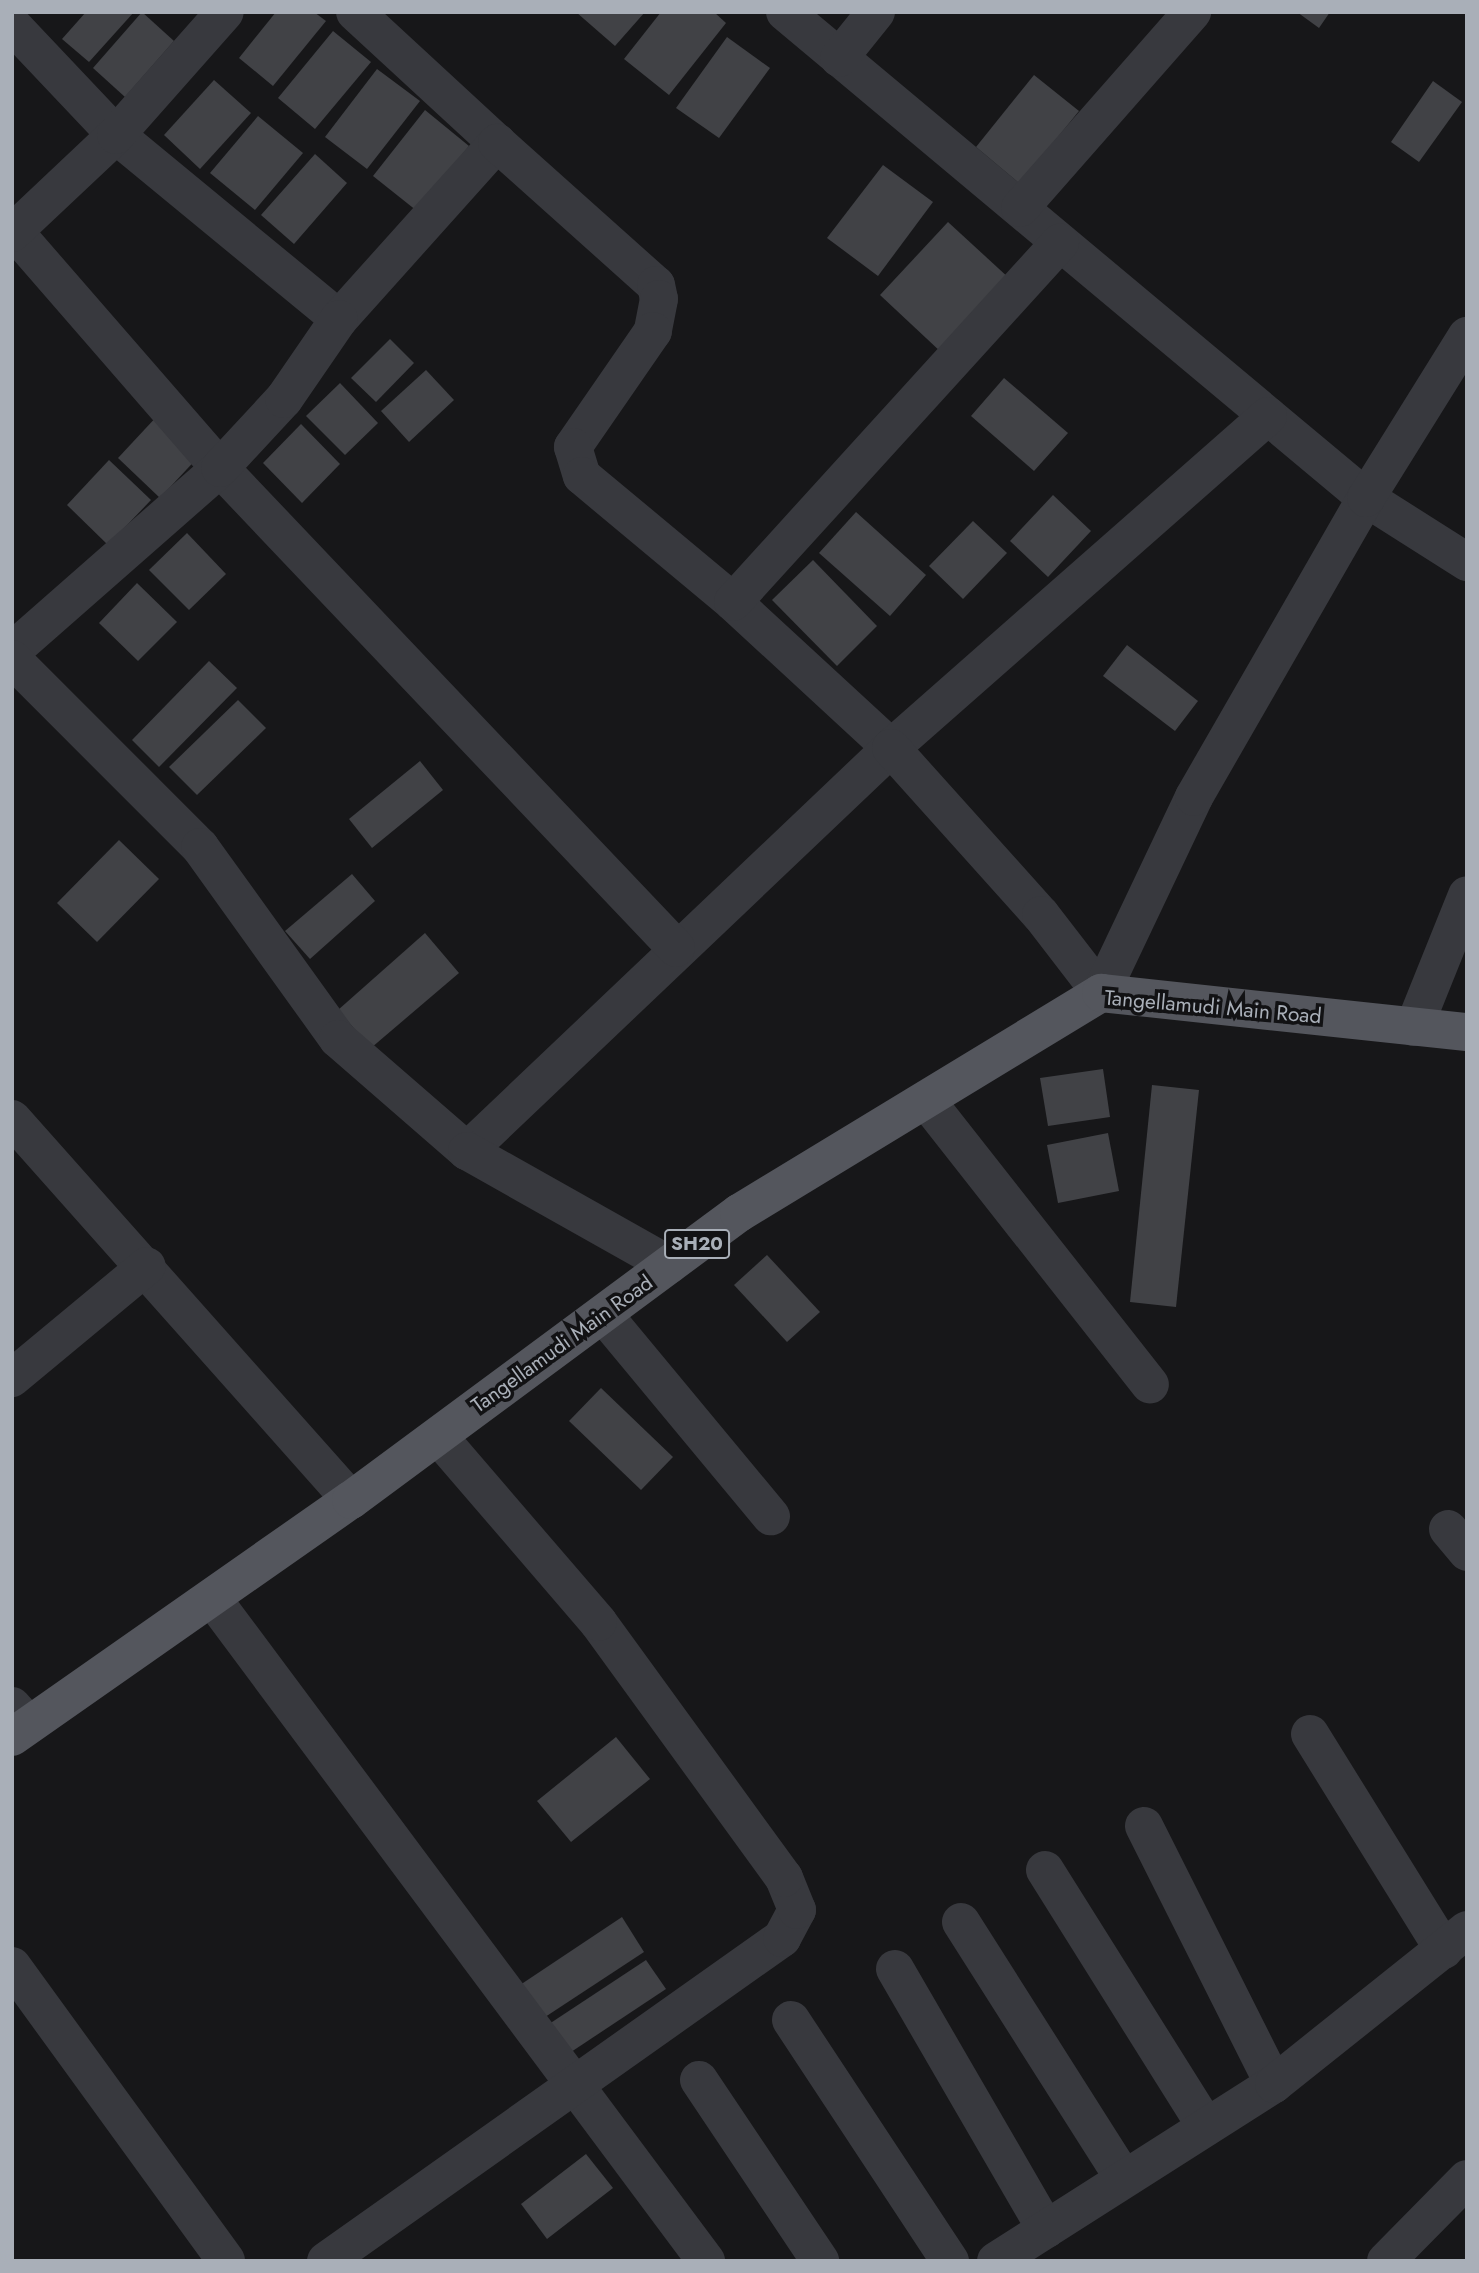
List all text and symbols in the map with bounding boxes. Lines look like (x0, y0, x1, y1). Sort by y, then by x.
street label: Tangellamudi Main Road (1103, 985, 1323, 1029)
road number: SH20 (664, 1228, 730, 1260)
street label: Tangellamudi Main Road (467, 1270, 657, 1418)

